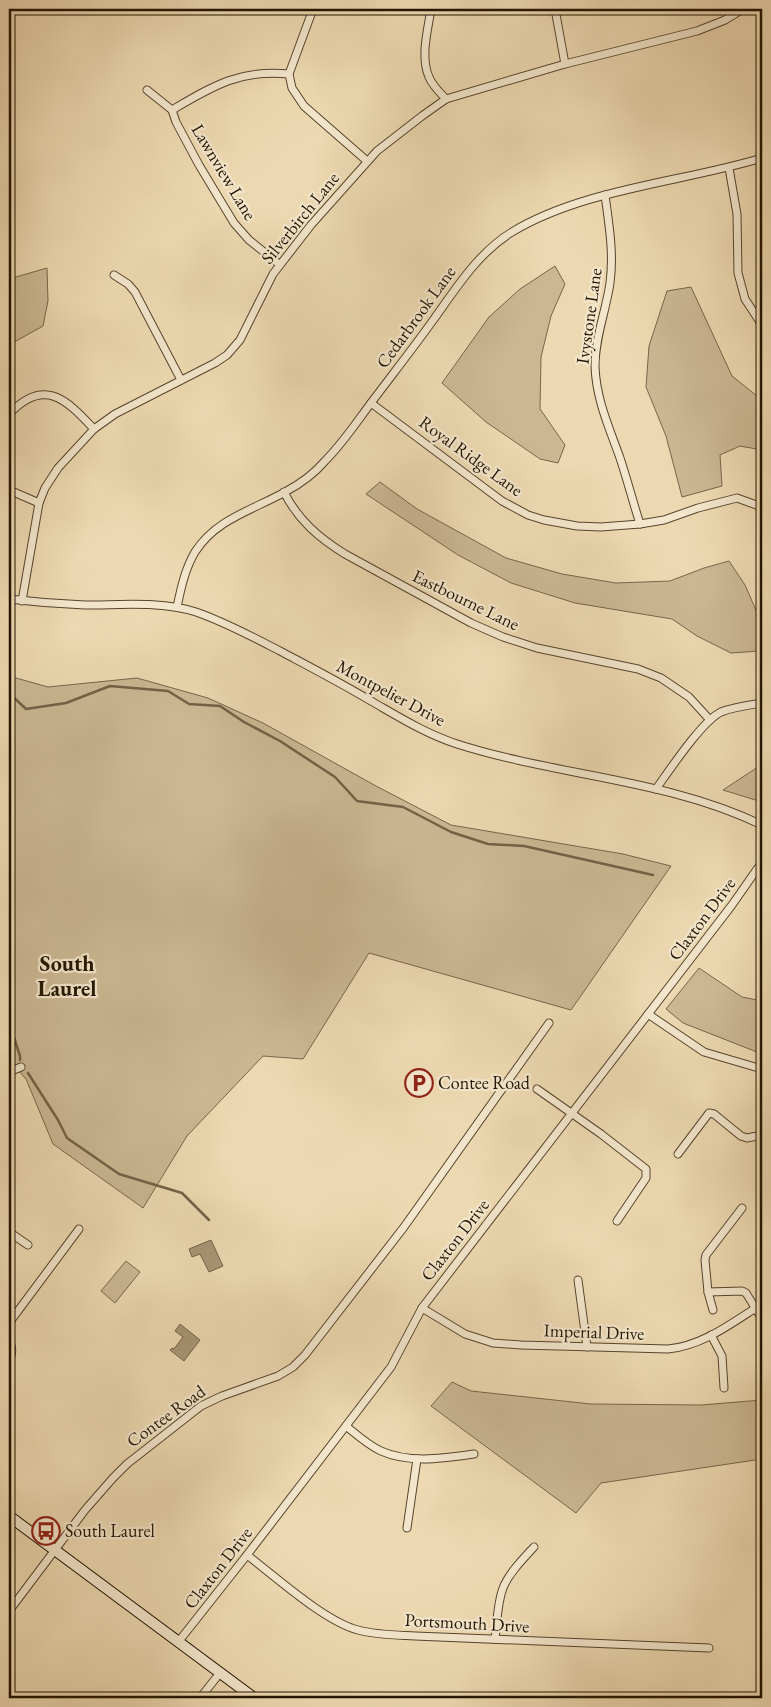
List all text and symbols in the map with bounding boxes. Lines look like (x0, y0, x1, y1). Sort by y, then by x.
street label: Lawnview Lane (187, 119, 262, 224)
street label: Silverbirch Lane (256, 167, 344, 268)
street label: Cedarbrook Lane (371, 261, 460, 372)
street label: Ivystone Lane (570, 266, 607, 365)
street label: Royal Ridge Lane (415, 410, 528, 501)
street label: Eastbourne Lane (409, 564, 524, 635)
street label: Montpelier Drive (333, 654, 450, 731)
street label: Claxton Drive (663, 873, 740, 965)
district label: South Laurel (38, 949, 96, 1003)
parking icon: Contee Road (404, 1068, 434, 1098)
place label: Contee Road (438, 1071, 531, 1094)
street label: Claxton Drive (415, 1194, 494, 1285)
street label: Imperial Drive (543, 1318, 645, 1345)
street label: Contee Road (122, 1379, 210, 1452)
bus stop icon: South Laurel (31, 1516, 61, 1546)
place label: South Laurel (65, 1519, 155, 1542)
street label: Claxton Drive (178, 1522, 257, 1613)
street label: Portsmouth Drive (404, 1608, 530, 1637)

